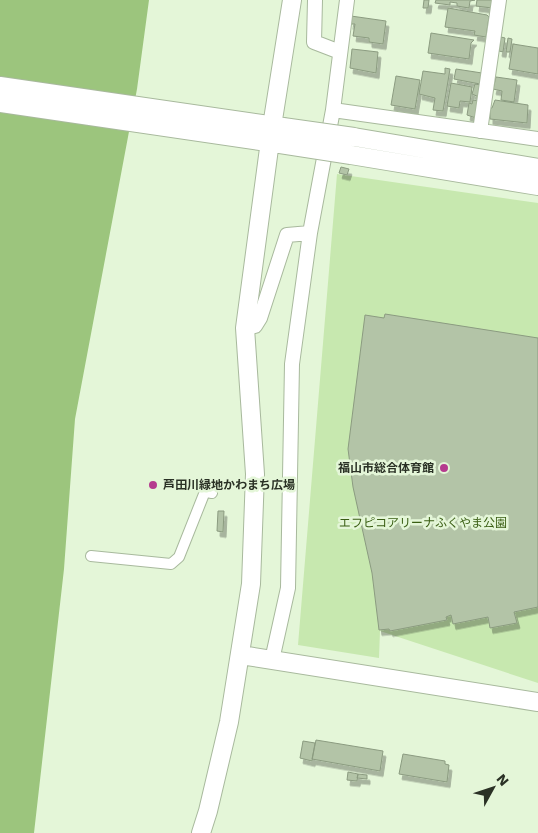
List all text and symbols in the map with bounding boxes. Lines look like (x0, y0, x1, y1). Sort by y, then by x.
place label: 福山市総合体育館 (338, 461, 434, 475)
marker: 福山市総合体育館 (438, 462, 450, 474)
place label: 芦田川緑地かわまち広場 (163, 478, 295, 492)
marker: 芦田川緑地かわまち広場 (147, 479, 159, 491)
park label: エフピコアリーナふくやま公園 (339, 516, 507, 530)
north arrow (468, 763, 518, 813)
text: N (493, 771, 512, 789)

